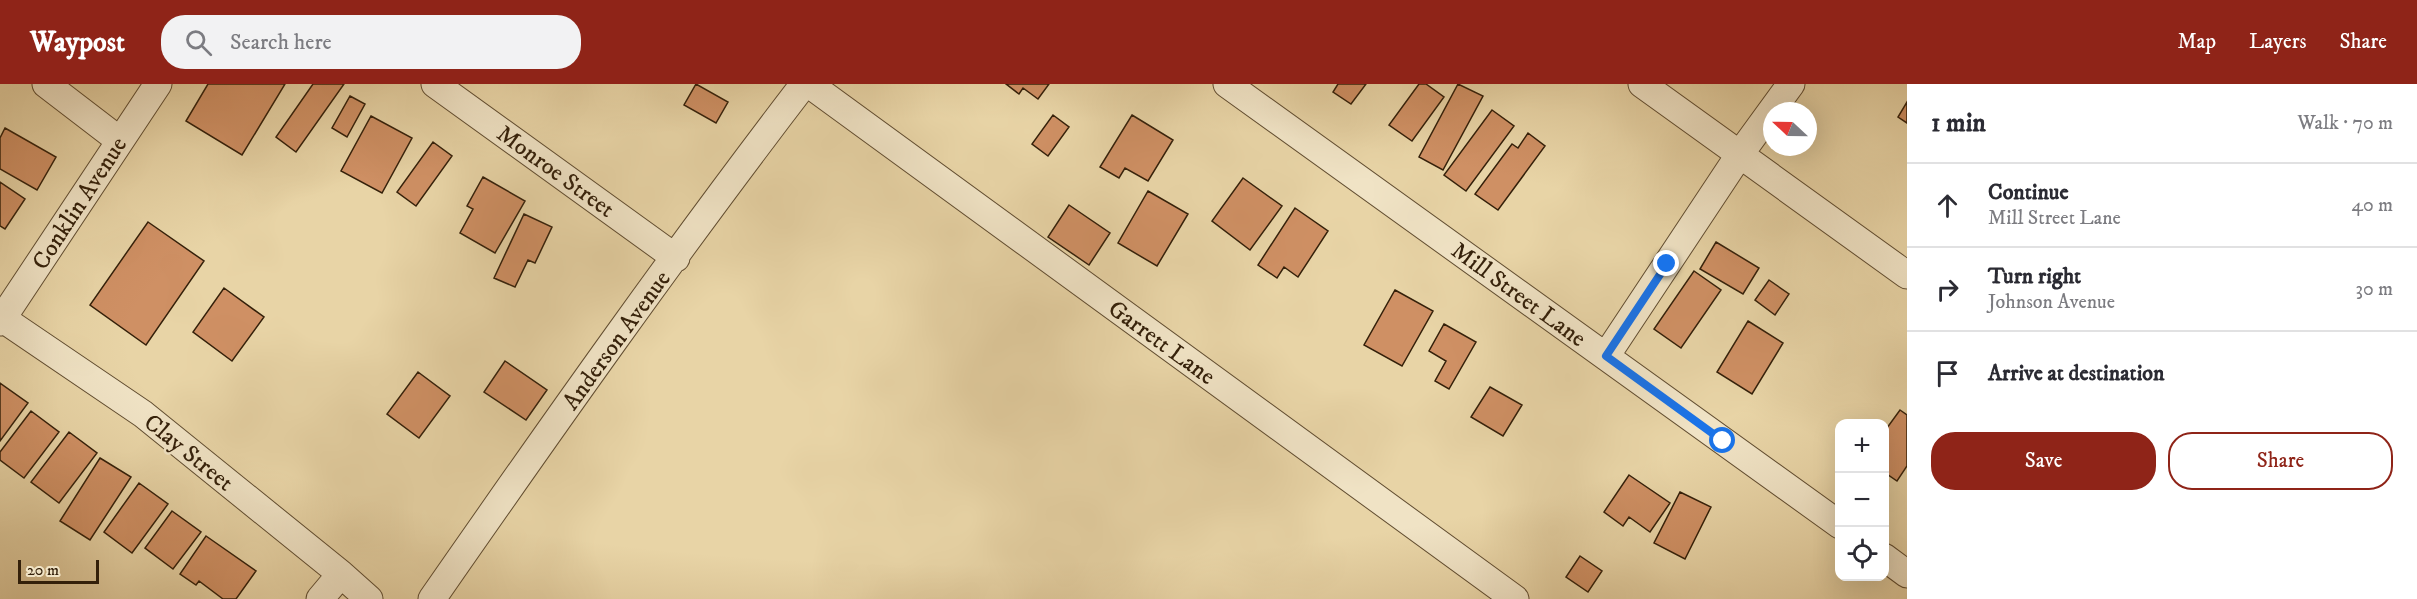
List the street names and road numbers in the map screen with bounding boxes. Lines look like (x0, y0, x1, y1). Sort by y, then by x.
street label: Monroe Street (491, 119, 620, 225)
street label: Conklin Avenue (26, 131, 134, 276)
street label: Mill Street Lane (1445, 236, 1592, 354)
street label: Anderson Avenue (556, 265, 678, 416)
street label: Garrett Lane (1102, 294, 1221, 392)
street label: Clay Street (138, 408, 239, 498)

